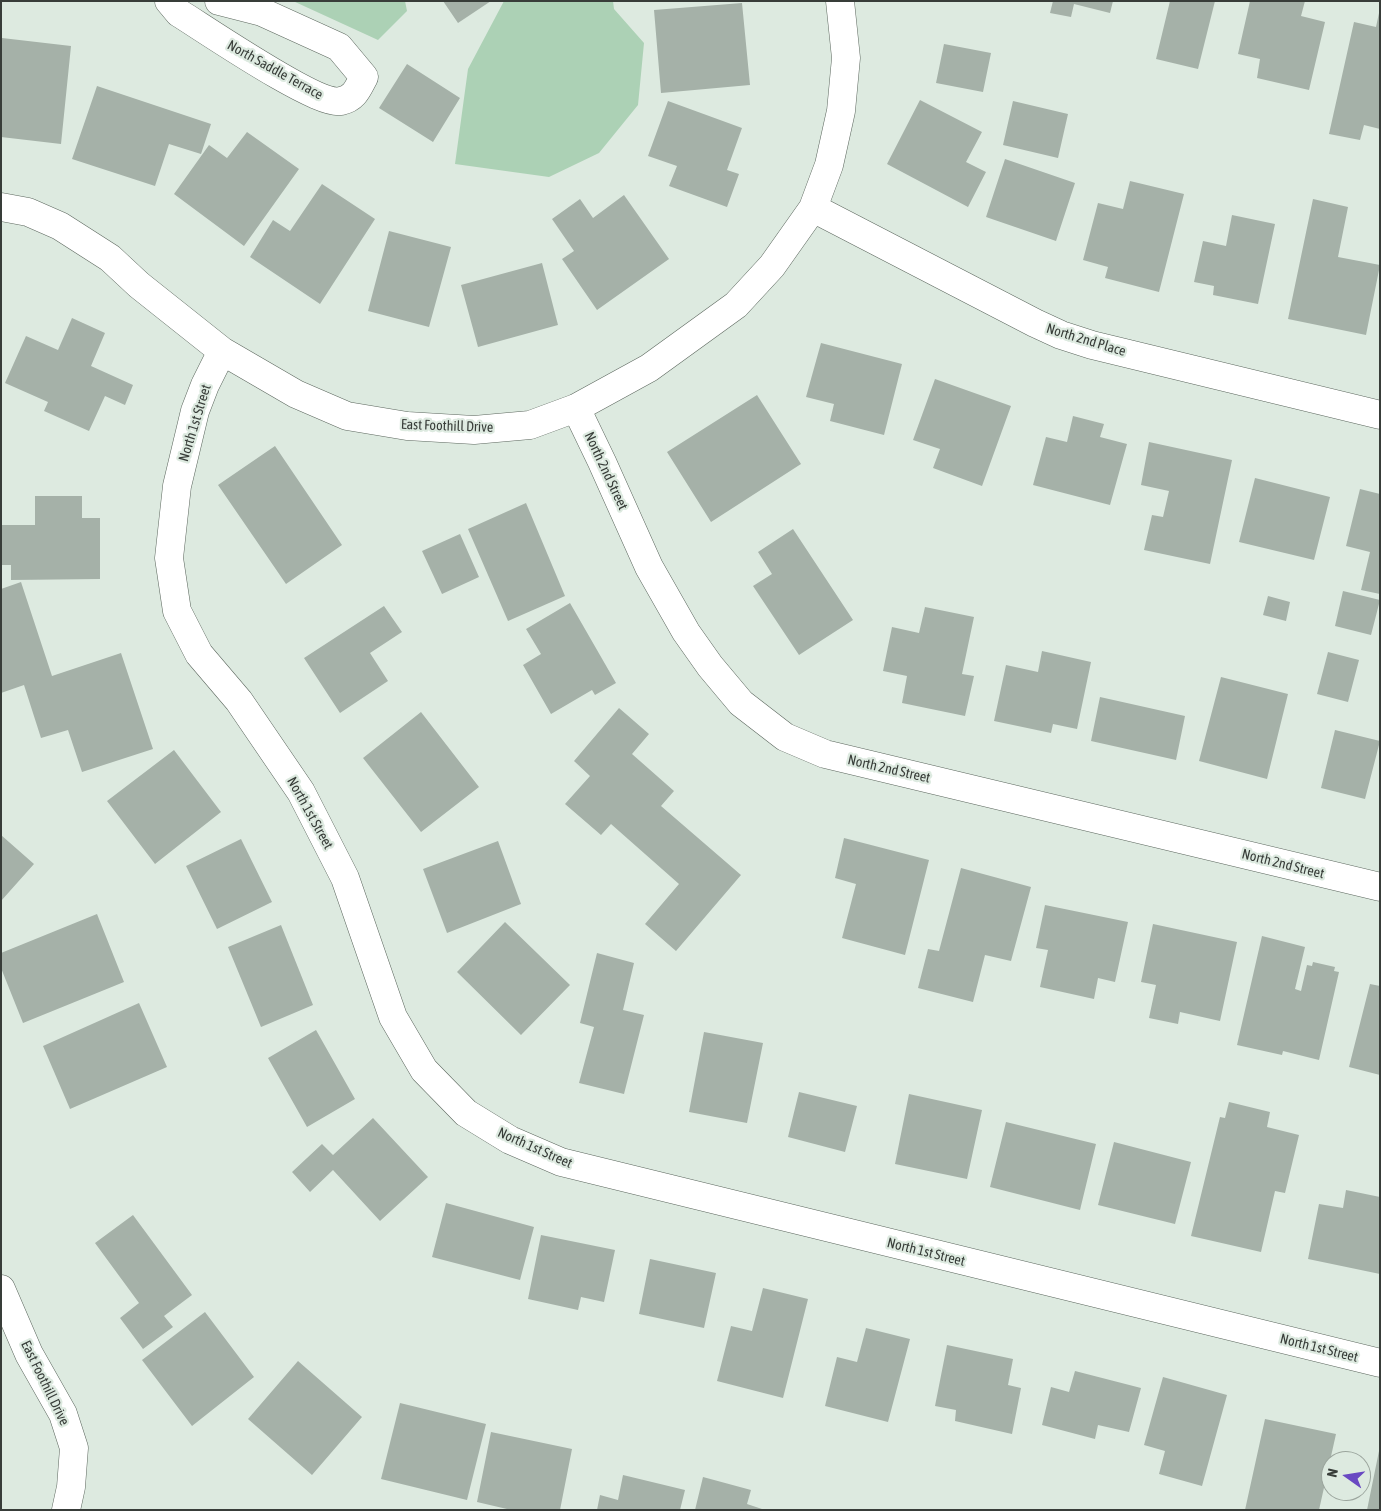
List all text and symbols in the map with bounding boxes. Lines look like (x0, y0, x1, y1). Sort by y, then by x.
street label: North Saddle Terrace (224, 37, 326, 103)
street label: North 2nd Place (1044, 320, 1128, 360)
street label: North 1st Street (175, 382, 215, 464)
street label: East Foothill Drive (401, 416, 493, 436)
street label: North 2nd Street (581, 429, 631, 513)
street label: North 2nd Street (846, 751, 932, 787)
street label: North 1st Street (283, 774, 337, 852)
street label: North 2nd Street (1240, 846, 1326, 882)
street label: North 1st Street (495, 1124, 575, 1172)
street label: North 1st Street (885, 1234, 967, 1270)
street label: North 1st Street (1278, 1330, 1360, 1366)
street label: East Foothill Drive (17, 1338, 73, 1428)
north arrow (1321, 1451, 1371, 1501)
text: N (1324, 1467, 1341, 1479)

